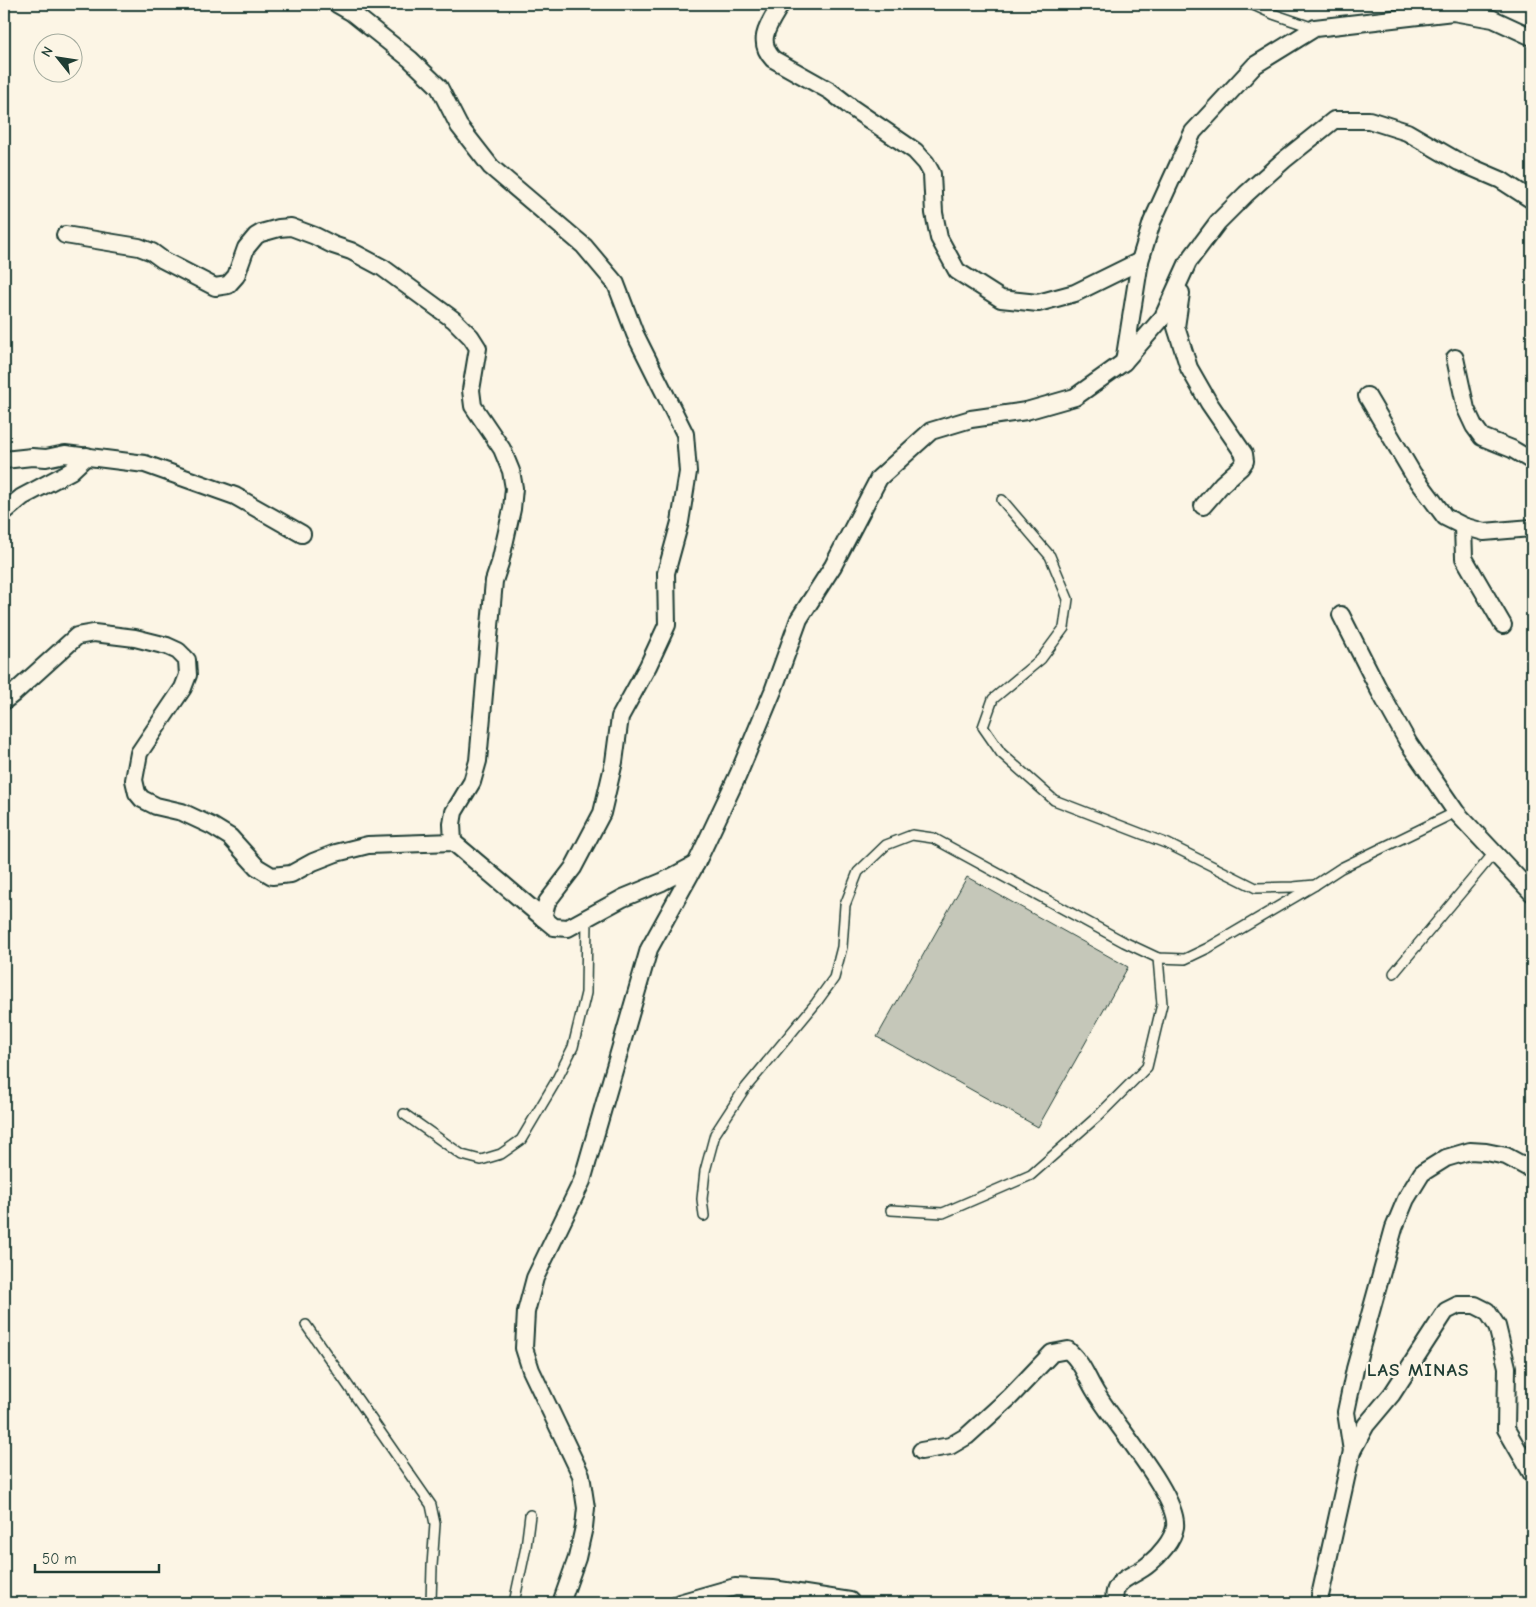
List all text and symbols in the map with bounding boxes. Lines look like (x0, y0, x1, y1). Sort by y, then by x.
north arrow (32, 32, 82, 82)
text: N (38, 44, 57, 60)
district label: LAS MINAS (1367, 1359, 1469, 1381)
scale bar (35, 1542, 159, 1574)
text: 50 m (42, 1550, 77, 1568)

